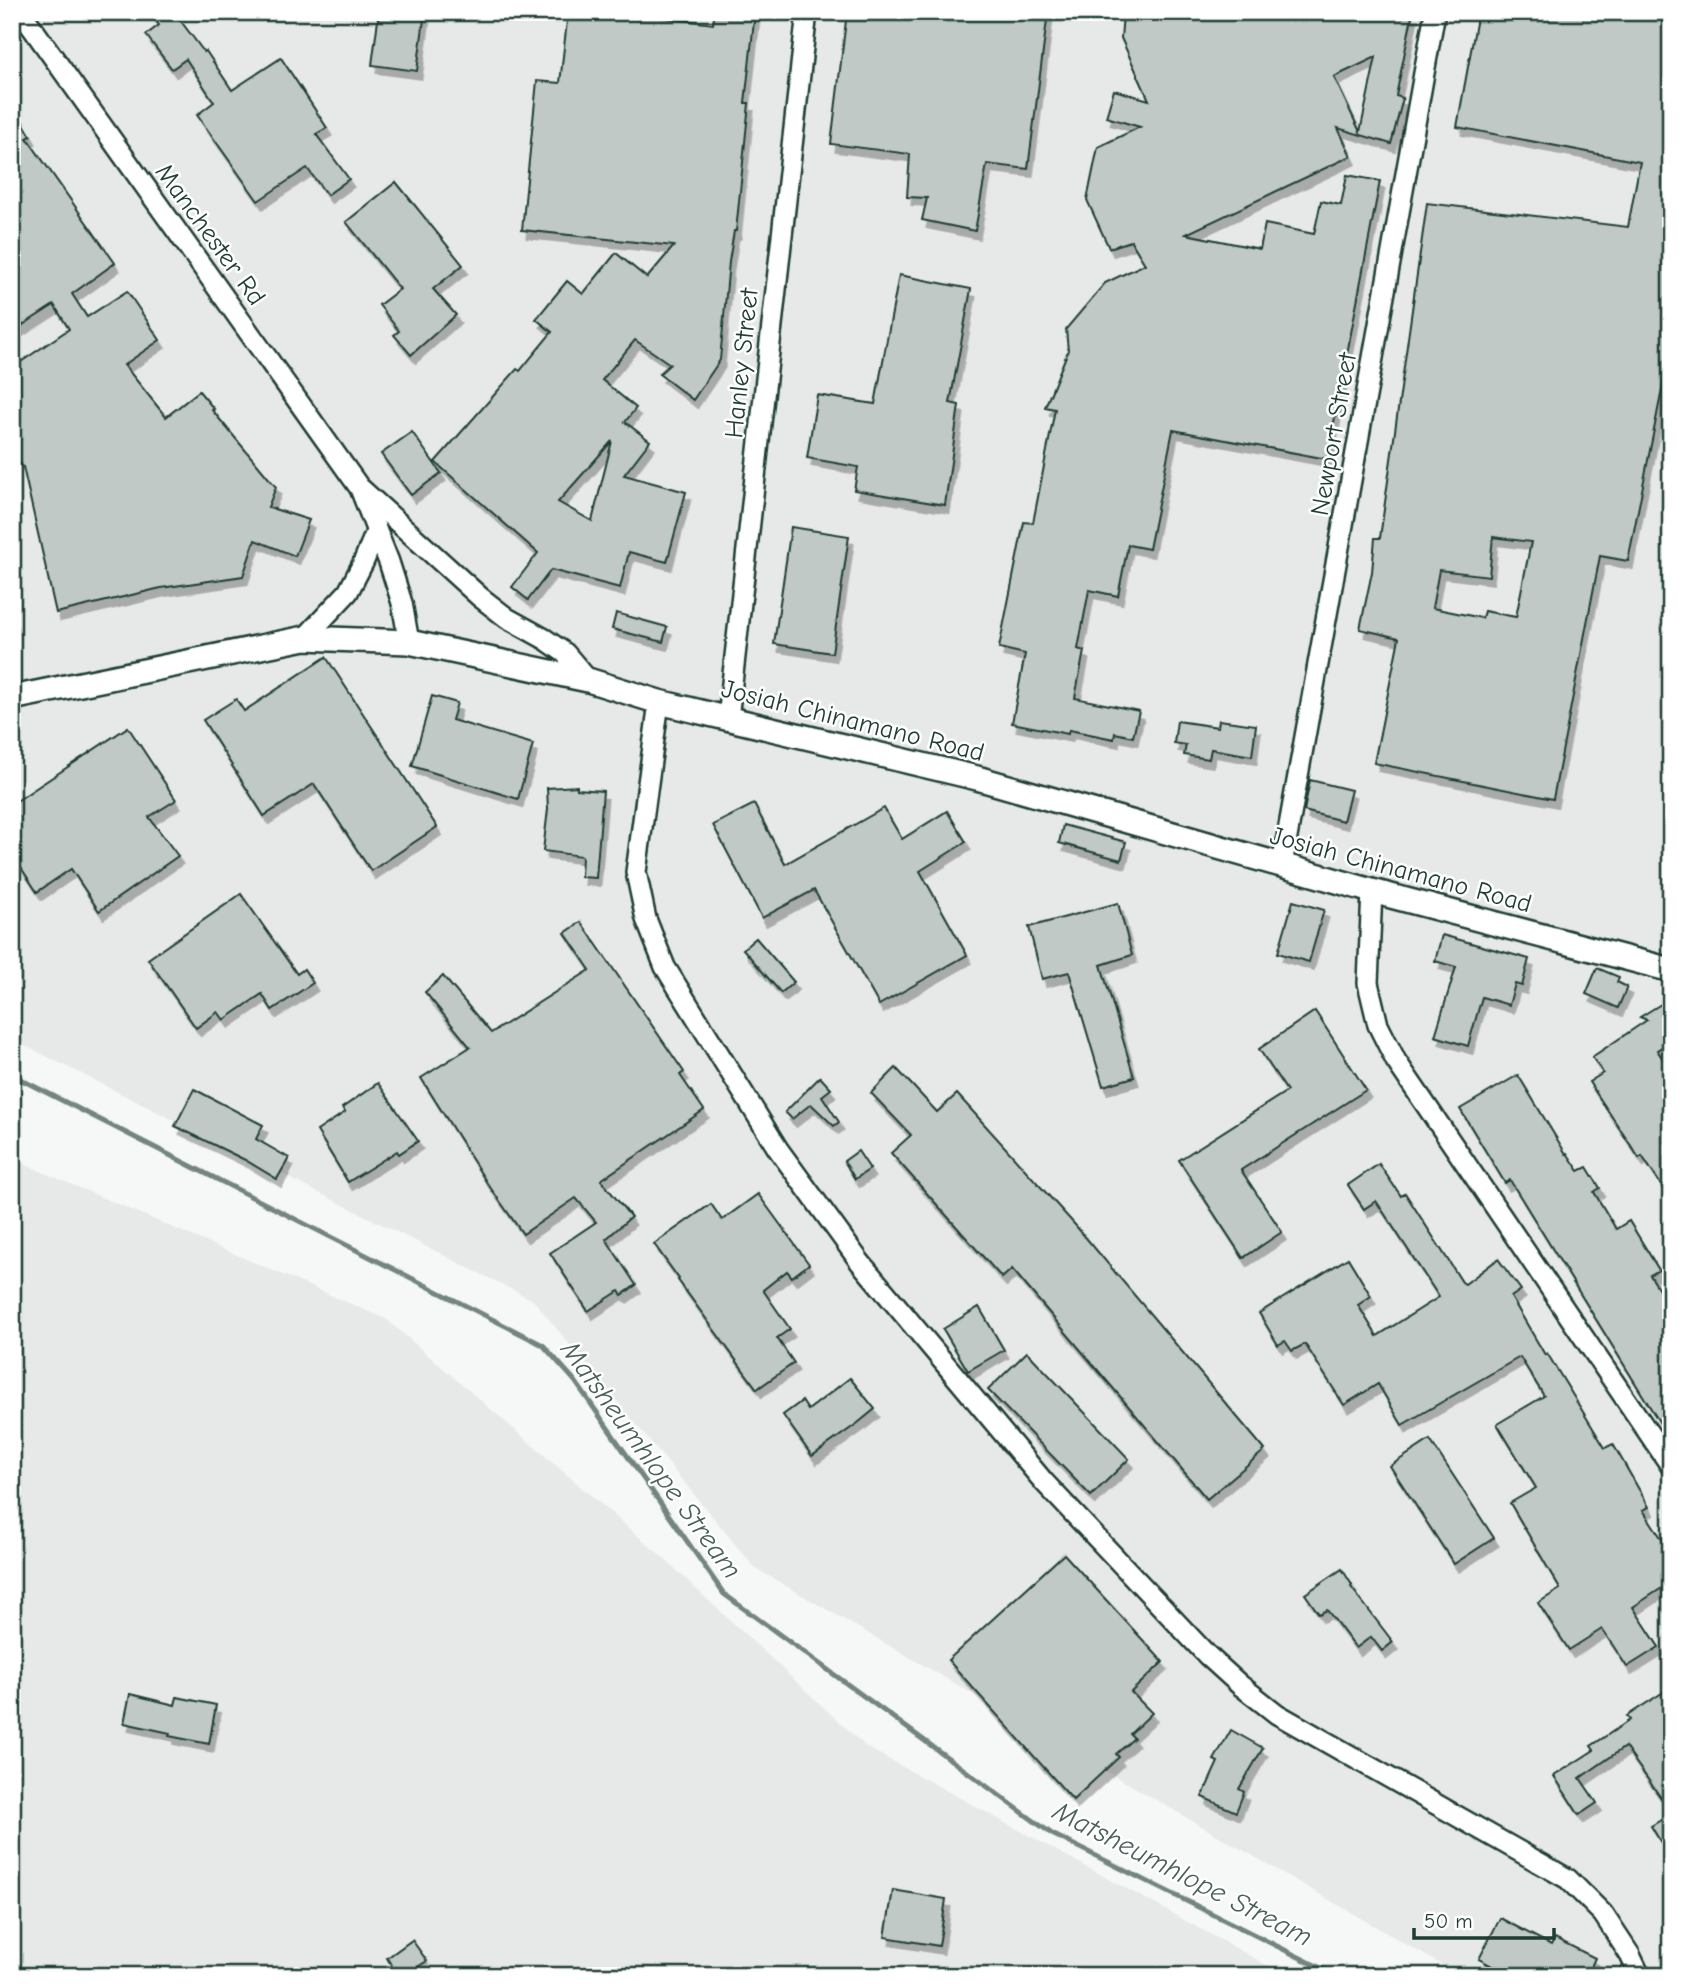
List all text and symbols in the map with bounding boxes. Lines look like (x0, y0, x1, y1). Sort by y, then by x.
street label: Manchester Rd (149, 158, 272, 311)
street label: Hanley Street (719, 285, 765, 440)
street label: Newport Street (1305, 349, 1363, 518)
street label: Josiah Chinamano Road (718, 674, 987, 768)
street label: Josiah Chinamano Road (1267, 821, 1535, 919)
water label: Matsheumhlope Stream (554, 1334, 748, 1585)
water label: Matsheumhlope Stream (1047, 1794, 1317, 1953)
scale bar (1414, 1897, 1554, 1941)
text: 50 m (1424, 1909, 1473, 1933)

